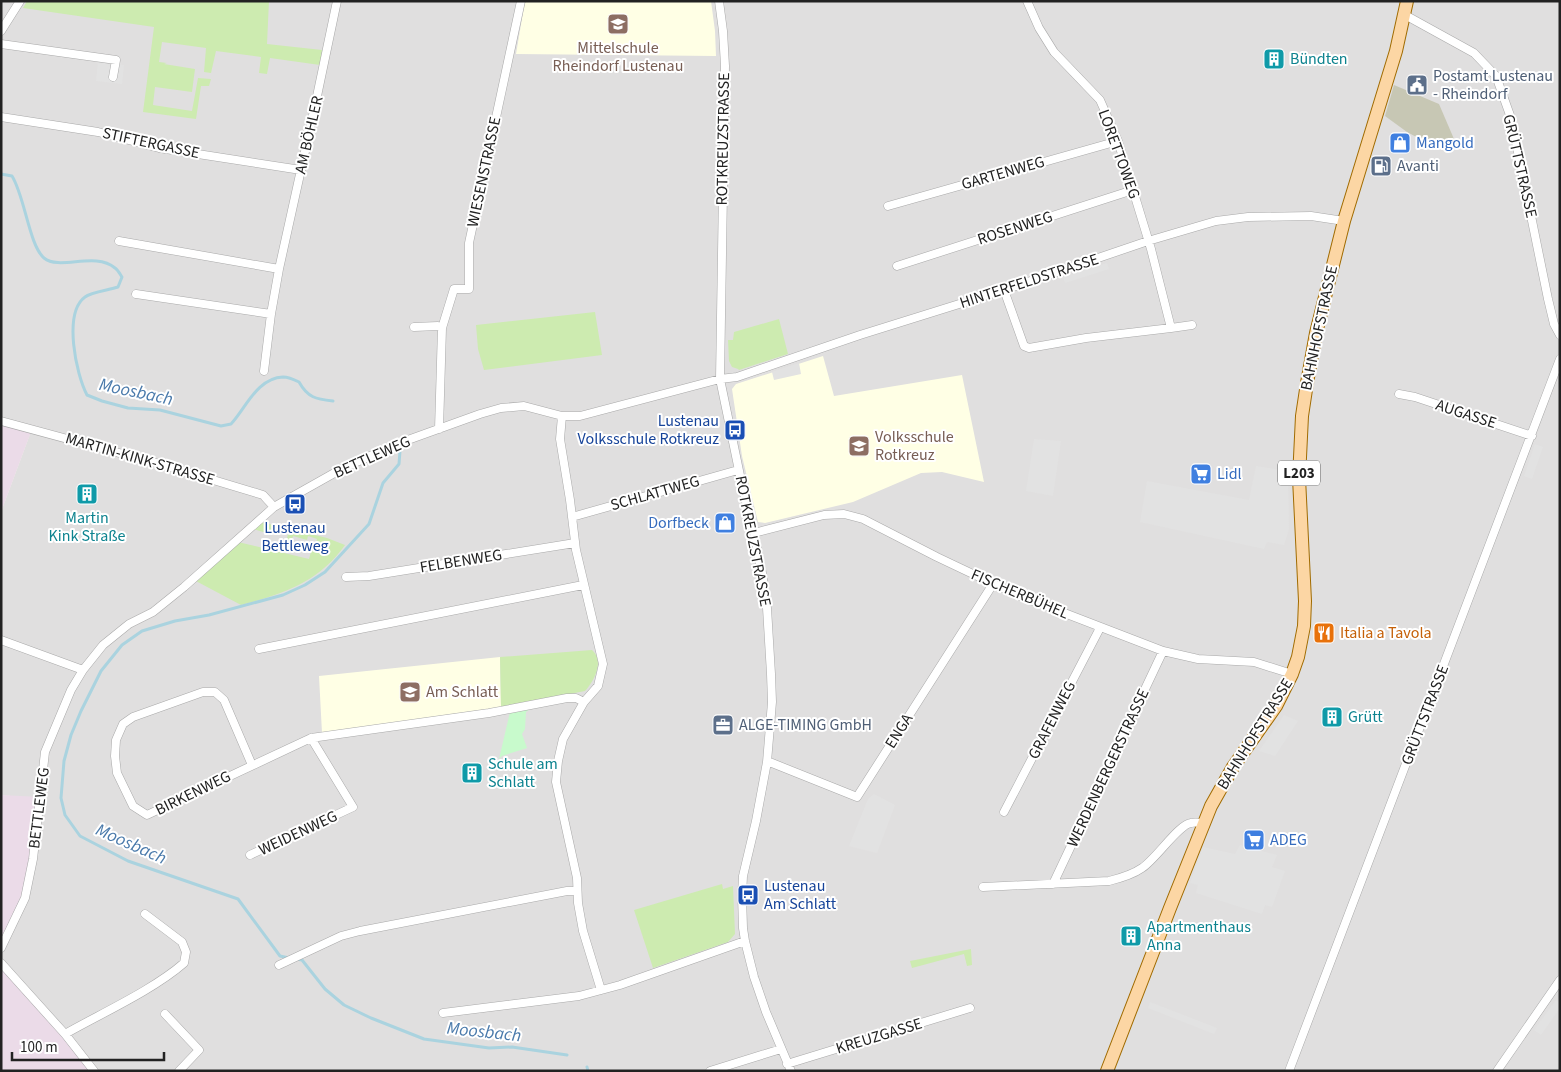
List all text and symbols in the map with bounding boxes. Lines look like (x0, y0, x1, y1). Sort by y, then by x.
school or university icon: Mittelschule Rheindorf Lustenau (606, 12, 630, 36)
place label: Mittelschule Rheindorf Lustenau (553, 37, 683, 77)
building icon: Bündten (1262, 47, 1286, 71)
place label: Bündten (1290, 48, 1348, 70)
place label: Postamt Lustenau - Rheindorf (1433, 65, 1553, 105)
street label: ROTKREUZSTRASSE (711, 72, 735, 206)
public building icon: Postamt Lustenau - Rheindorf (1405, 73, 1429, 97)
street label: AM BÖHLER (289, 94, 329, 176)
street label: LORETTOWEG (1093, 106, 1145, 202)
street label: GRÜTTSTRASSE (1497, 112, 1543, 220)
street label: WIESENSTRASSE (462, 115, 506, 229)
street label: STIFTERGASSE (100, 122, 202, 164)
shop icon: Mangold (1388, 131, 1412, 155)
place label: Mangold (1416, 132, 1474, 154)
street label: GARTENWEG (959, 151, 1047, 195)
fuel station icon: Avanti (1369, 154, 1393, 178)
place label: Avanti (1397, 155, 1439, 177)
street label: ROSENWEG (975, 205, 1055, 251)
street label: HINTERFELDSTRASSE (957, 248, 1101, 314)
street label: BAHNHOFSTRASSE (1295, 263, 1343, 393)
water label: Moosbach (97, 372, 175, 412)
street label: AUGASSE (1433, 394, 1499, 434)
place label: Lustenau Volksschule Rotkreuz (578, 410, 719, 450)
bus stop icon: Lustenau Volksschule Rotkreuz (723, 418, 747, 442)
place label: Volksschule Rotkreuz (875, 426, 954, 466)
street label: MARTIN-KINK-STRASSE (63, 427, 217, 491)
street label: BETTLEWEG (330, 430, 414, 484)
school or university icon: Volksschule Rotkreuz (847, 434, 871, 458)
road number: L203 (1278, 460, 1320, 486)
supermarket icon: Lidl (1189, 462, 1213, 486)
place label: Lidl (1217, 463, 1242, 485)
street label: SCHLATTWEG (608, 470, 702, 516)
street label: ROTKREUZSTRASSE (730, 474, 776, 608)
building icon: Martin Kink Straße (75, 482, 99, 506)
bus stop icon: Lustenau Bettleweg (283, 492, 307, 516)
place label: Martin Kink Straße (48, 507, 126, 547)
shop icon: Dorfbeck (713, 511, 737, 535)
place label: Dorfbeck (648, 512, 709, 534)
place label: Lustenau Bettleweg (261, 517, 329, 557)
street label: FELBENWEG (418, 544, 504, 578)
street label: FISCHERBÜHEL (968, 564, 1072, 625)
restaurant icon: Italia a Tavola (1312, 621, 1336, 645)
place label: Italia a Tavola (1340, 622, 1432, 644)
street label: GRÜTTSTRASSE (1396, 662, 1454, 768)
street label: BAHNHOFSTRASSE (1212, 674, 1298, 794)
street label: GRAFENWEG (1023, 677, 1081, 763)
school or university icon: Am Schlatt (398, 680, 422, 704)
place label: Am Schlatt (426, 681, 499, 703)
street label: WERDENBERGERSTRASSE (1062, 685, 1154, 851)
building icon: Grütt (1320, 705, 1344, 729)
place label: Grütt (1348, 706, 1383, 728)
street label: ENGA (880, 709, 918, 753)
office icon: ALGE-TIMING GmbH (711, 713, 735, 737)
place label: ALGE-TIMING GmbH (739, 714, 872, 736)
place label: Schule am Schlatt (488, 753, 558, 793)
building icon: Schule am Schlatt (460, 761, 484, 785)
street label: BIRKENWEG (151, 765, 235, 821)
street label: BETTLEWEG (23, 766, 55, 850)
street label: WEIDENWEG (255, 805, 341, 861)
water label: Moosbach (92, 817, 170, 871)
supermarket icon: ADEG (1242, 828, 1266, 852)
place label: ADEG (1270, 829, 1307, 851)
place label: Lustenau Am Schlatt (764, 875, 837, 915)
bus stop icon: Lustenau Am Schlatt (736, 883, 760, 907)
place label: Apartmenthaus Anna (1147, 916, 1251, 956)
building icon: Apartmenthaus Anna (1119, 924, 1143, 948)
street label: KREUZGASSE (833, 1012, 925, 1060)
water label: Moosbach (445, 1016, 523, 1048)
scale bar (12, 1030, 165, 1062)
text: 100 m (20, 1037, 58, 1058)

